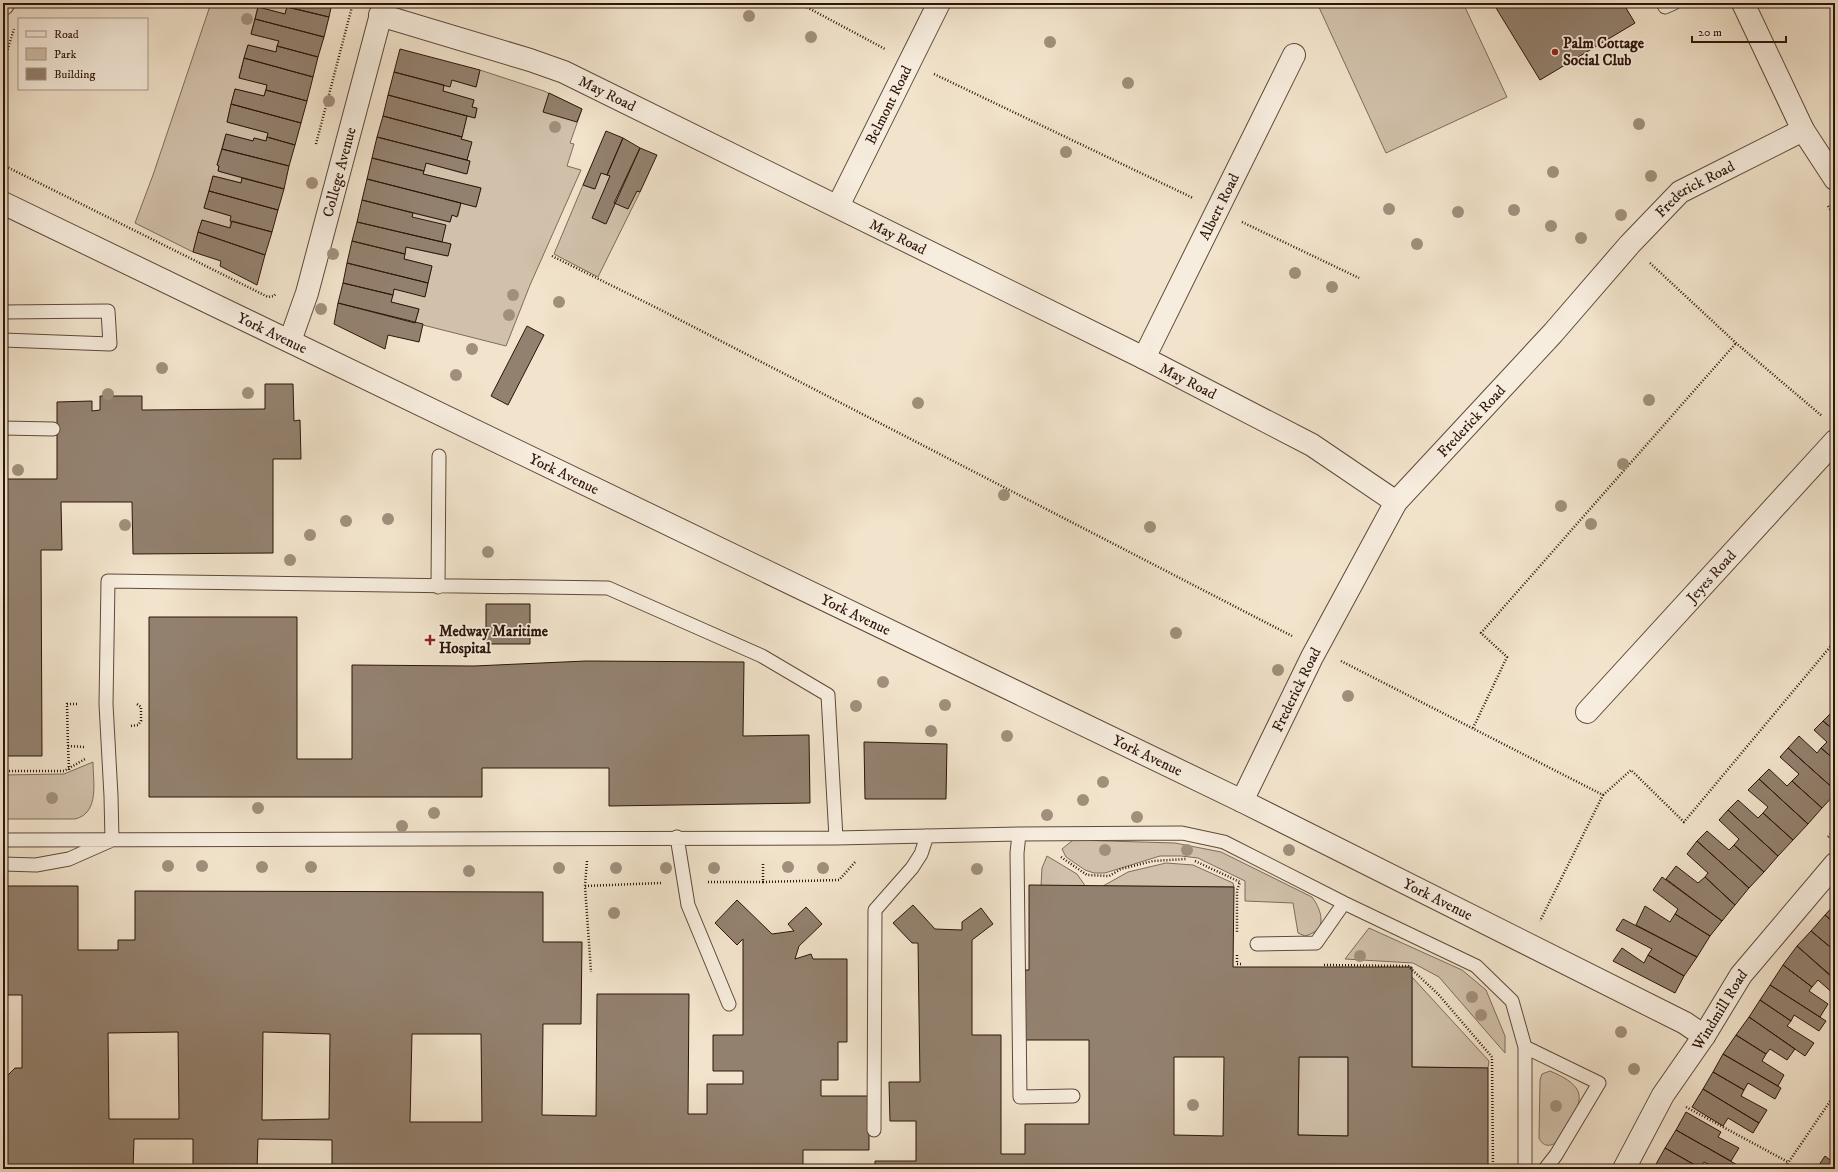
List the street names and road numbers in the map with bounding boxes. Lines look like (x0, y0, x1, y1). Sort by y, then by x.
street label: Belmont Road (861, 62, 917, 148)
street label: May Road (575, 72, 639, 116)
street label: College Avenue (319, 125, 361, 219)
street label: Frederick Road (1652, 157, 1738, 222)
street label: Albert Road (1195, 170, 1244, 243)
street label: May Road (866, 215, 930, 259)
street label: York Avenue (234, 309, 310, 358)
street label: May Road (1156, 359, 1220, 404)
street label: Frederick Road (1433, 381, 1510, 461)
street label: York Avenue (526, 449, 602, 499)
street label: Jeyes Road (1681, 546, 1741, 608)
street label: York Avenue (818, 590, 894, 640)
street label: Frederick Road (1268, 644, 1326, 735)
street label: York Avenue (1109, 731, 1185, 781)
street label: York Avenue (1400, 874, 1476, 925)
street label: Windmill Road (1687, 965, 1752, 1055)

